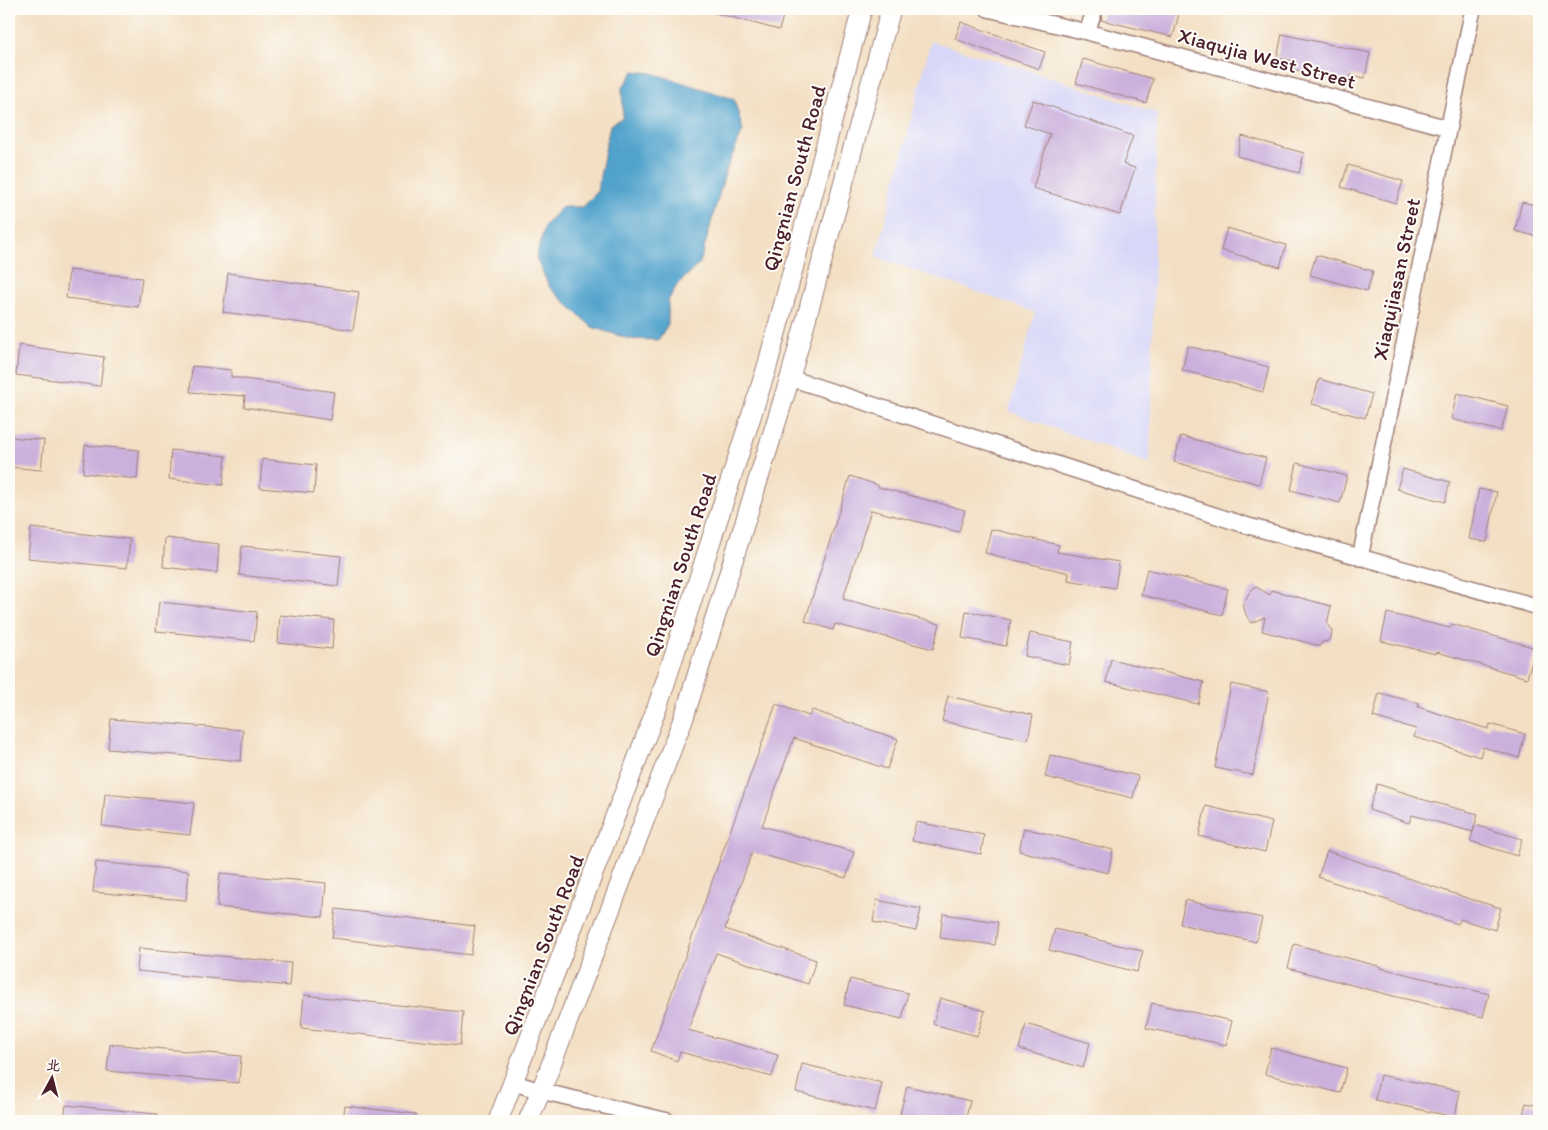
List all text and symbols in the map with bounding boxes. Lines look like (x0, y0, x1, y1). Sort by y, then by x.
street label: Xiaqujia West Street (1175, 22, 1359, 94)
street label: Qingnian South Road (757, 82, 831, 274)
street label: Xiaqujiasan Street (1367, 195, 1425, 362)
street label: Qingnian South Road (638, 470, 722, 660)
street label: Qingnian South Road (497, 851, 589, 1039)
north arrow (28, 1052, 78, 1102)
text: 北 (46, 1056, 62, 1075)

